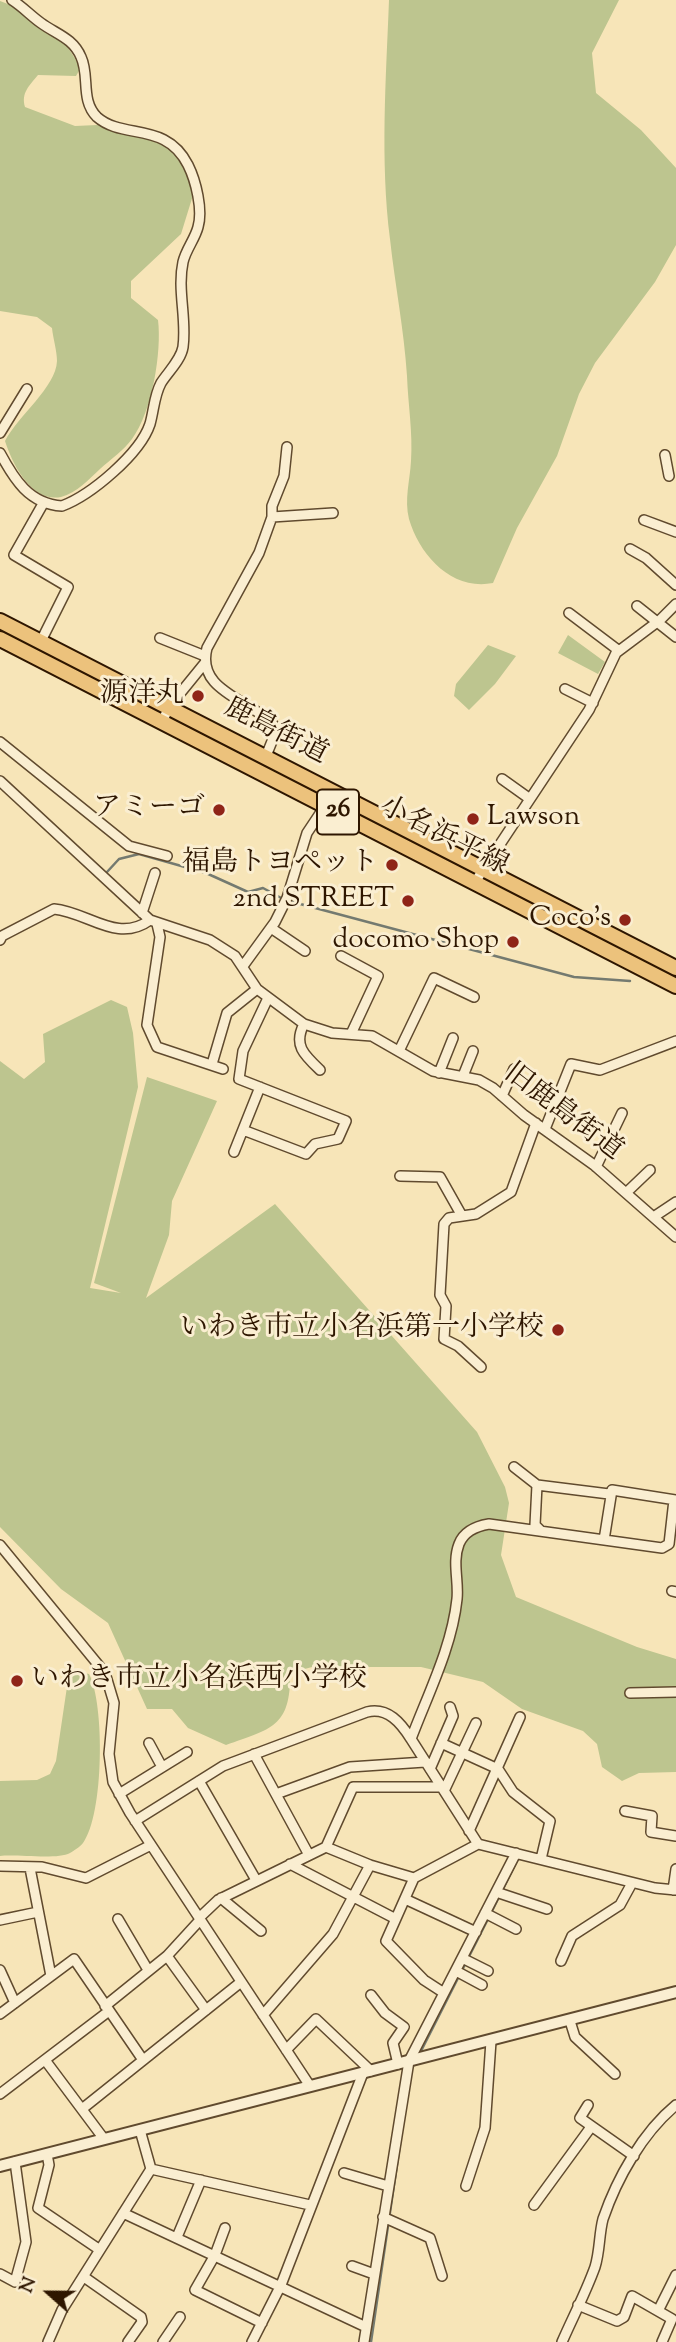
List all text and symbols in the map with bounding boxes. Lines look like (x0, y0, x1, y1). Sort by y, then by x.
place label: 源洋丸 (100, 679, 184, 713)
marker: 源洋丸 (190, 688, 206, 704)
street label: 鹿島街道 (217, 693, 333, 773)
road number: 26 (317, 790, 359, 834)
street label: 小名浜平線 (373, 791, 513, 885)
place label: アミーゴ (93, 793, 205, 827)
marker: アミーゴ (211, 802, 227, 818)
place label: Lawson (487, 802, 580, 836)
marker: Lawson (465, 811, 481, 827)
place label: 福島トヨペット (182, 848, 378, 882)
marker: 福島トヨペット (384, 857, 400, 873)
place label: 2nd STREET (233, 884, 394, 918)
marker: 2nd STREET (400, 893, 416, 909)
place label: Coco's (529, 903, 611, 937)
marker: Coco's (617, 912, 633, 928)
place label: docomo Shop (333, 925, 499, 959)
marker: docomo Shop (505, 934, 521, 950)
street label: 旧鹿島街道 (496, 1058, 628, 1170)
place label: いわき市立小名浜第一小学校 (180, 1313, 544, 1347)
marker: いわき市立小名浜第一小学校 (550, 1322, 566, 1338)
place label: いわき市立小名浜西小学校 (31, 1664, 367, 1698)
marker: いわき市立小名浜西小学校 (9, 1673, 25, 1689)
north arrow (14, 2258, 84, 2328)
text: N (14, 2273, 44, 2297)

